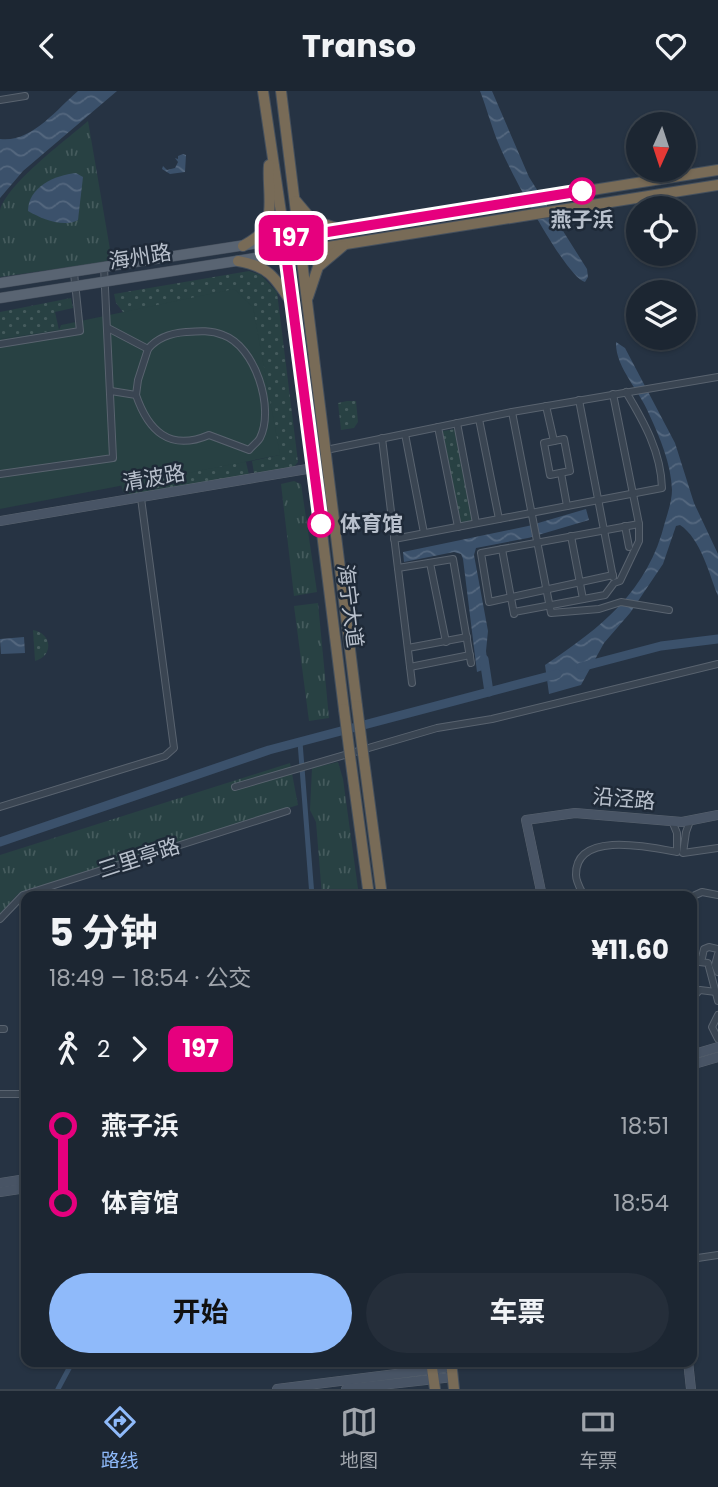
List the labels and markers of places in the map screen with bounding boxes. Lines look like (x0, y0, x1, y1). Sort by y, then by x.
marker: 燕子浜 (569, 178, 595, 204)
place label: 燕子浜 (551, 205, 614, 234)
place label: 体育馆 (340, 509, 403, 538)
marker: 体育馆 (308, 511, 334, 537)

